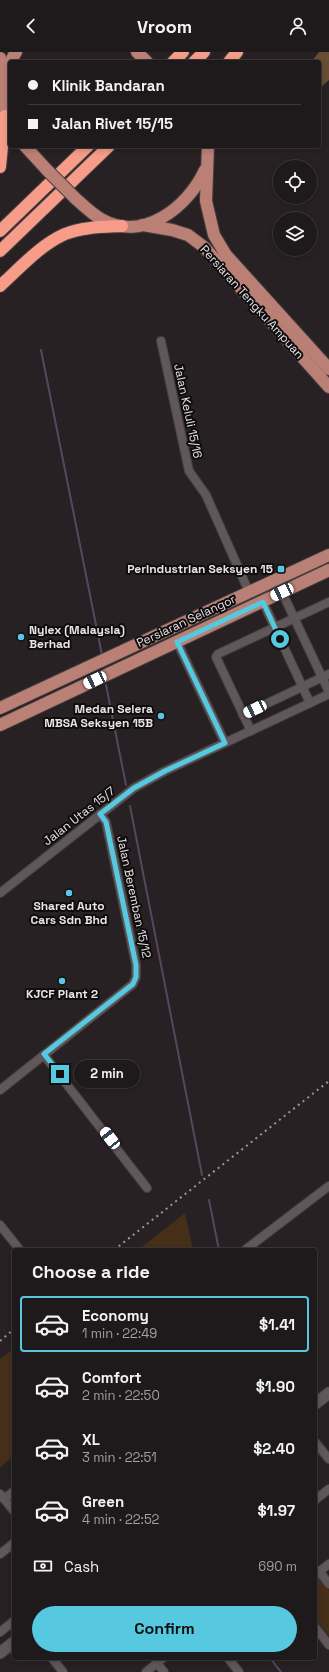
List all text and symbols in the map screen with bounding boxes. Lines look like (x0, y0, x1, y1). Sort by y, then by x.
icon: back (20, 15, 42, 37)
text: Vroom (137, 15, 192, 38)
icon: person (287, 15, 309, 37)
text: Klinik Bandaran (52, 76, 165, 95)
text: Jalan Rivet 15/15 (52, 114, 173, 133)
map controls (273, 160, 317, 256)
button: locate (273, 160, 317, 204)
button: layers (273, 212, 317, 256)
street label: Persiaran Tengku Ampuan (197, 242, 307, 362)
street label: Jalan Keluli 15/16 (170, 362, 206, 460)
place label: Perindustrian Seksyen 15 (127, 561, 273, 577)
marker: Perindustrian Seksyen 15 (276, 564, 286, 574)
car (269, 581, 295, 603)
street label: Persiaran Selangor (134, 591, 239, 651)
place label: Nylex (Malaysia) Berhad (29, 622, 125, 652)
route start (271, 630, 289, 648)
marker: Nylex (Malaysia) Berhad (16, 632, 26, 642)
car (82, 669, 108, 691)
car (242, 698, 268, 720)
place label: Medan Selera MBSA Seksyen 15B (44, 701, 153, 731)
marker: Medan Selera MBSA Seksyen 15B (156, 711, 166, 721)
street label: Jalan Utas 15/7 (40, 783, 118, 849)
street label: Jalan Beremban 15/12 (113, 834, 155, 960)
marker: Shared Auto Cars Sdn Bhd (64, 888, 74, 898)
place label: Shared Auto Cars Sdn Bhd (31, 898, 108, 928)
marker: KJCF Plant 2 (57, 976, 67, 986)
place label: KJCF Plant 2 (26, 986, 98, 1002)
callout: 2 min (74, 1060, 140, 1088)
route end (51, 1065, 69, 1083)
text: 2 min (90, 1065, 124, 1082)
car (98, 1125, 122, 1151)
text: Choose a ride (32, 1260, 150, 1283)
icon: car (34, 1306, 70, 1342)
text: Economy (82, 1306, 149, 1325)
text: $1.41 (259, 1315, 295, 1334)
text: 1 min · 22:49 (82, 1325, 157, 1342)
icon: car (34, 1368, 70, 1404)
text: Comfort (82, 1368, 142, 1387)
text: $1.90 (256, 1377, 295, 1396)
text: 2 min · 22:50 (82, 1387, 160, 1404)
icon: car (34, 1430, 70, 1466)
text: XL (82, 1430, 100, 1449)
text: $2.40 (253, 1439, 295, 1458)
text: 3 min · 22:51 (82, 1449, 157, 1466)
icon: car (34, 1492, 70, 1528)
text: Green (82, 1492, 124, 1511)
text: $1.97 (257, 1501, 295, 1520)
text: 4 min · 22:52 (82, 1511, 159, 1528)
icon: cash (32, 1555, 54, 1577)
text: Cash (64, 1557, 99, 1576)
text: 690 m (258, 1558, 297, 1575)
button: Confirm (32, 1606, 297, 1652)

